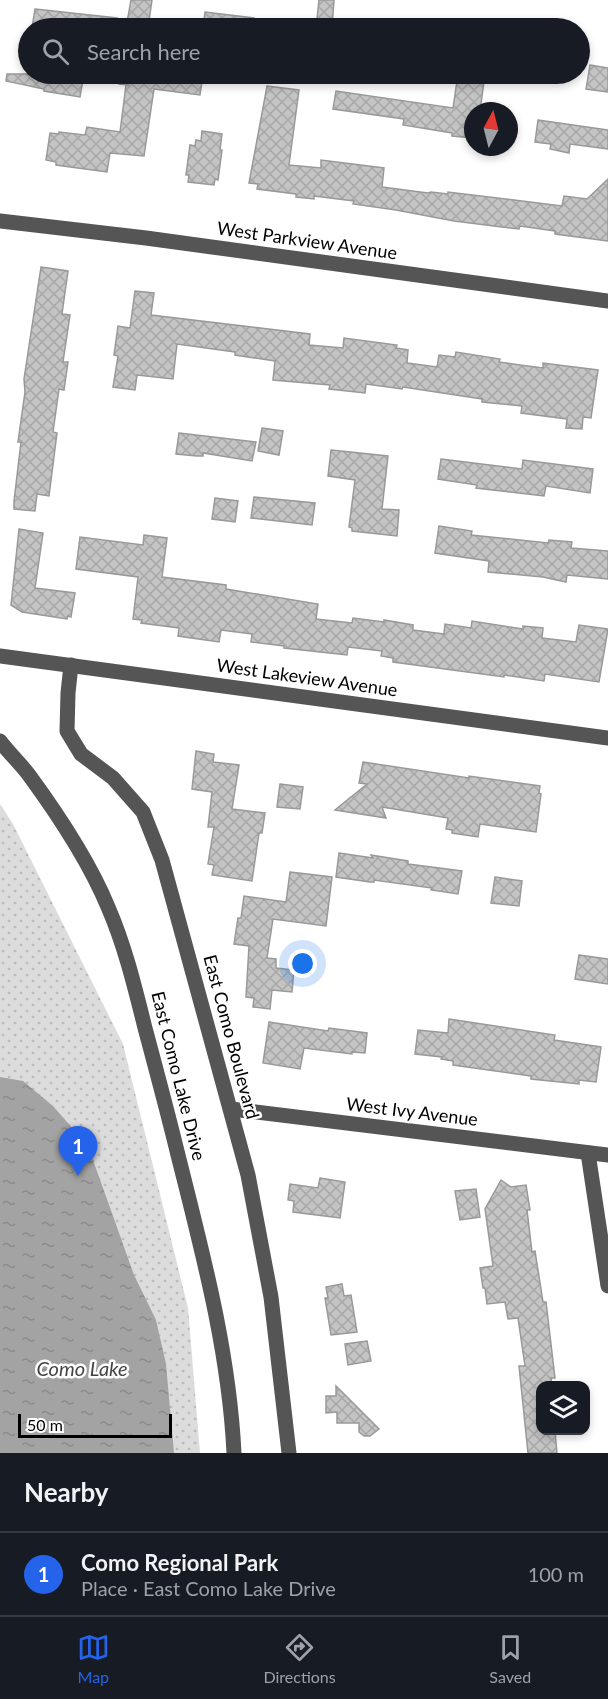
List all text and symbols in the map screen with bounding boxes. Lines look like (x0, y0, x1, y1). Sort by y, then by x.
search box (18, 18, 590, 84)
icon: search (39, 35, 72, 68)
text: Search here (87, 38, 200, 65)
north arrow (464, 102, 518, 156)
street label: West Parkview Avenue (216, 216, 399, 264)
street label: West Lakeview Avenue (215, 653, 399, 701)
your location (288, 949, 317, 978)
street label: East Como Boulevard (199, 952, 265, 1121)
street label: East Como Lake Drive (147, 989, 211, 1163)
street label: West Ivy Avenue (345, 1092, 479, 1130)
pin: 1 (58, 1126, 98, 1176)
water label: Como Lake (36, 1356, 128, 1380)
map controls (536, 1381, 590, 1435)
button: layers (536, 1381, 590, 1435)
scale bar (18, 1411, 172, 1438)
text: 50 m (27, 1415, 63, 1434)
text: Nearby (24, 1476, 109, 1508)
text: Como Regional Park (81, 1549, 278, 1576)
text: 1 (38, 1562, 49, 1586)
text: 100 m (528, 1562, 584, 1586)
text: Place · East Como Lake Drive (81, 1576, 336, 1600)
tab: Map (77, 1631, 110, 1686)
tab: Directions (263, 1631, 336, 1686)
tab: Saved (489, 1631, 531, 1686)

